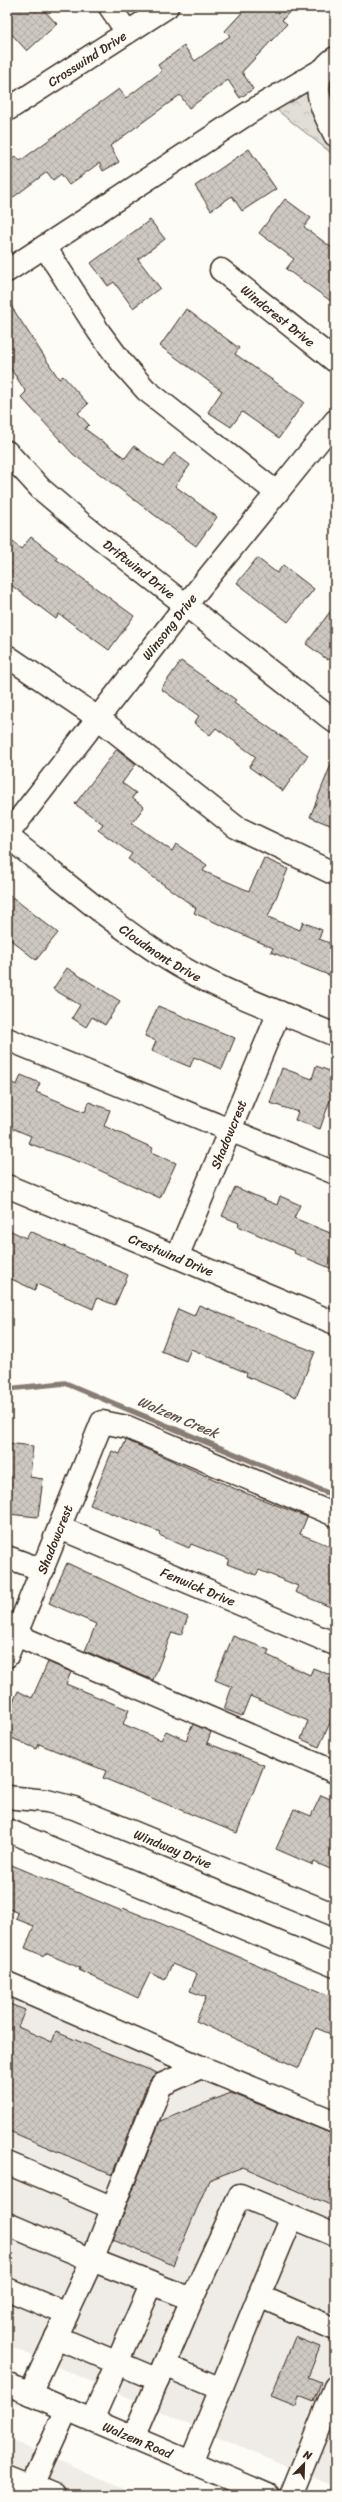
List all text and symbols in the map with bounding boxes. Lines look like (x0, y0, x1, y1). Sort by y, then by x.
street label: Crosswind Drive (43, 25, 132, 93)
street label: Windcrest Drive (235, 279, 320, 353)
street label: Driftwind Drive (98, 533, 181, 605)
street label: Winsong Drive (136, 588, 203, 665)
street label: Cloudmont Drive (114, 918, 206, 988)
street label: Shadowcrest (204, 1096, 253, 1173)
street label: Crestwind Drive (125, 1227, 218, 1283)
water label: Walzem Creek (133, 1389, 224, 1446)
street label: Shadowcrest (30, 1501, 79, 1578)
street label: Fenwick Drive (157, 1561, 239, 1613)
street label: Windway Drive (130, 1823, 216, 1875)
street label: Walzem Road (99, 2415, 177, 2466)
north arrow (284, 2444, 324, 2484)
text: N (300, 2445, 315, 2466)

